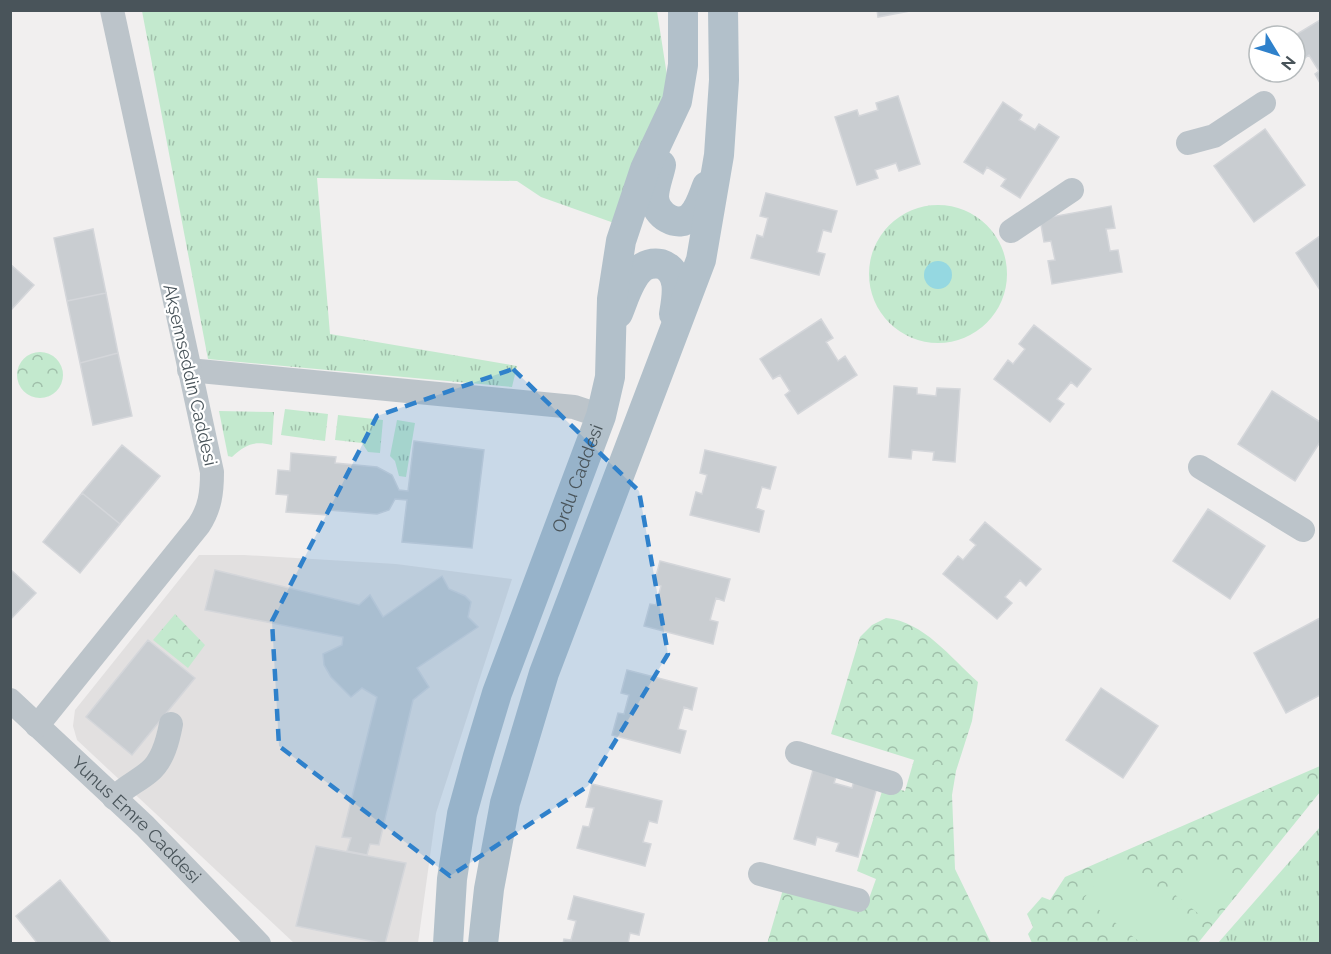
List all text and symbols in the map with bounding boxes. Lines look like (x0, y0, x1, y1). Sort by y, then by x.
north arrow (1247, 24, 1307, 84)
text: N (1277, 52, 1300, 74)
street label: Akşemseddin Caddesi (159, 282, 222, 468)
street label: Ordu Caddesi (547, 421, 607, 535)
street label: Yunus Emre Caddesi (67, 752, 205, 887)

